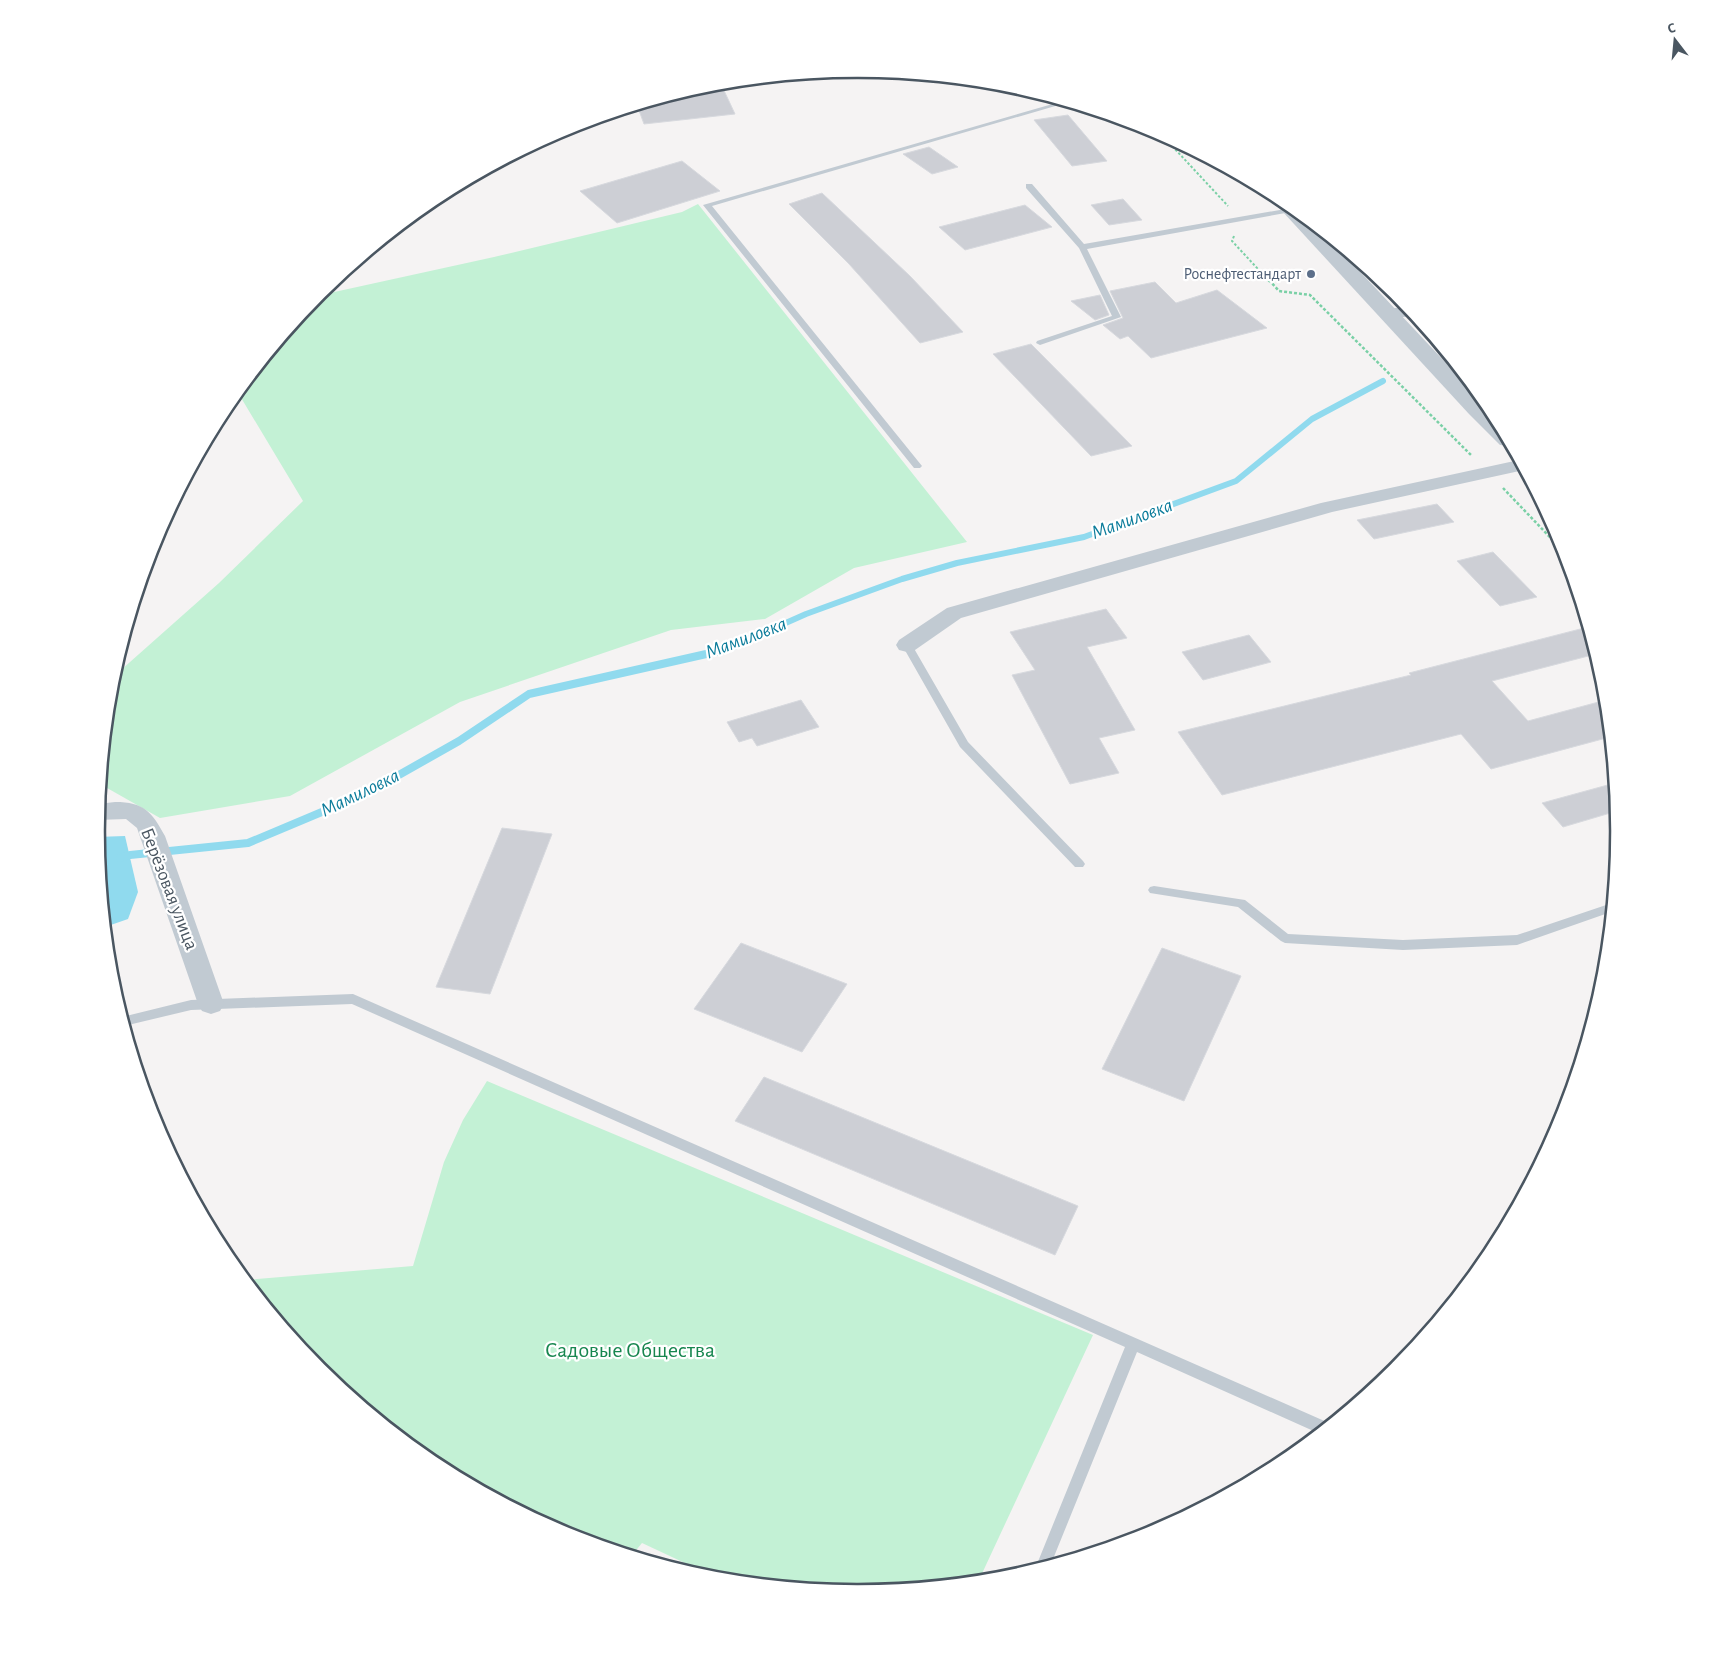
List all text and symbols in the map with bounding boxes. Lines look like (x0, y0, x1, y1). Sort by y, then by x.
north arrow (1650, 15, 1700, 65)
text: С (1666, 21, 1678, 36)
place label: Роснефтестандарт (1184, 266, 1301, 282)
marker: Роснефтестандарт (1305, 268, 1317, 280)
water label: Мамиловка (1089, 495, 1175, 543)
water label: Мамиловка (703, 613, 789, 663)
water label: Мамиловка (318, 765, 402, 821)
street label: Берёзовая улица (137, 825, 201, 953)
park label: Садовые Общества (545, 1339, 715, 1361)

